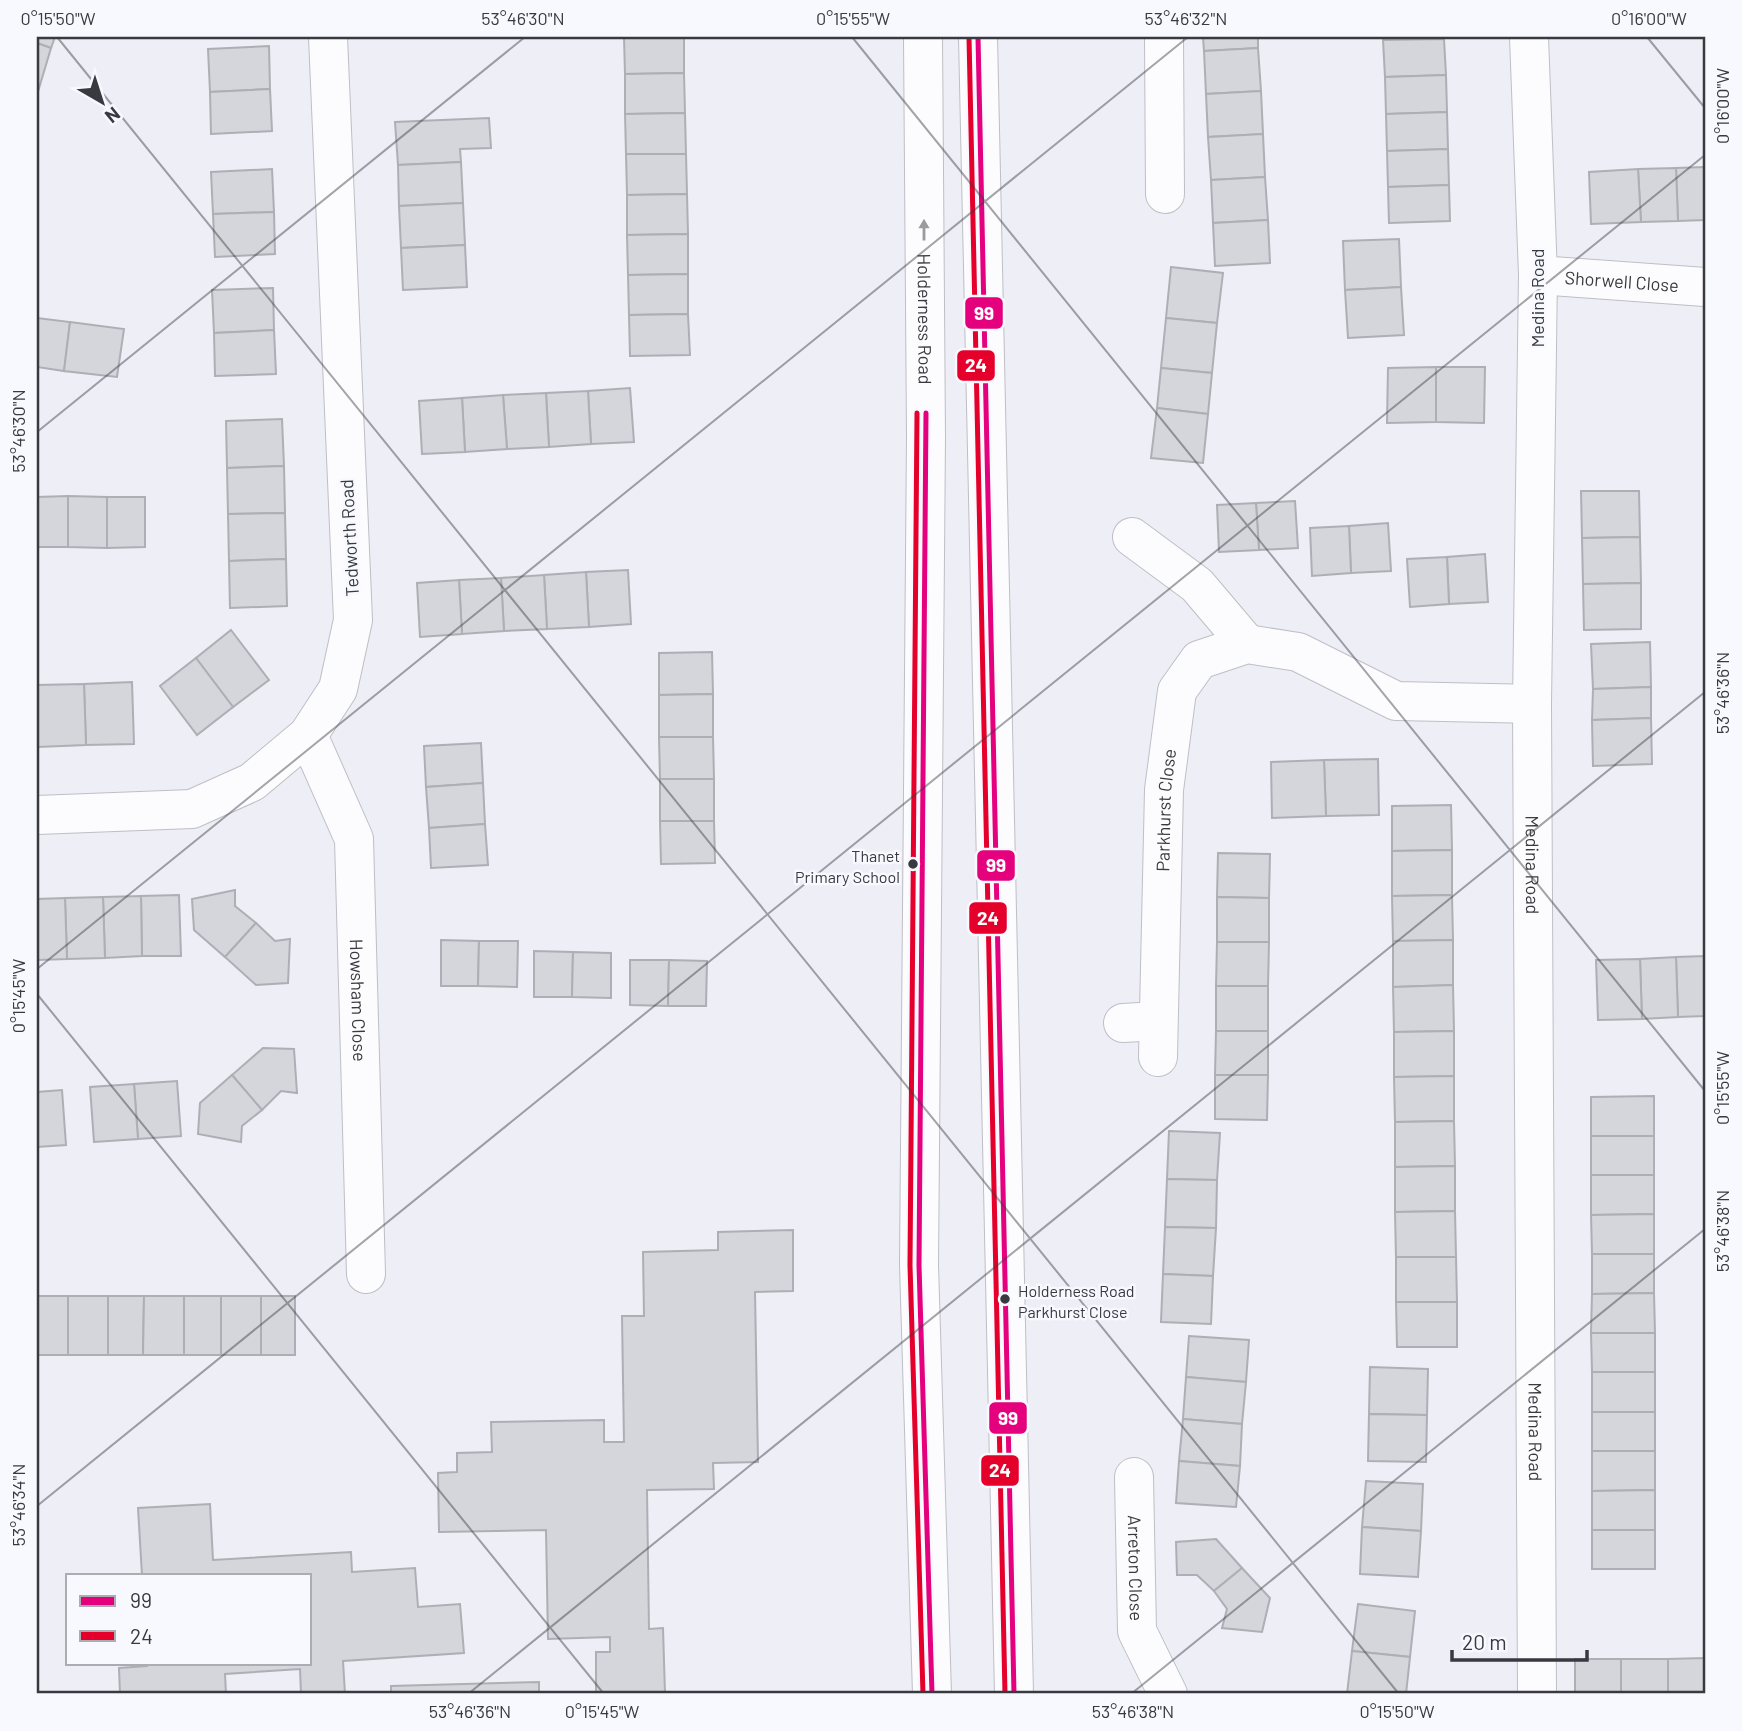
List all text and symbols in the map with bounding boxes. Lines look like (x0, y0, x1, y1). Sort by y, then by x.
text: 0°15'50"W (21, 7, 96, 29)
text: 53°46'30"N (481, 7, 565, 29)
text: 0°15'55"W (816, 7, 890, 29)
text: 53°46'32"N (1145, 7, 1227, 29)
text: 0°16'00"W (1611, 7, 1687, 29)
north arrow (66, 66, 136, 136)
text: 0°16'00"W (1711, 68, 1733, 144)
text: N (101, 103, 125, 129)
one-way arrow (918, 218, 930, 240)
street label: Medina Road (1526, 248, 1548, 348)
street label: Holderness Road (914, 253, 937, 385)
street label: Shorwell Close (1564, 266, 1680, 296)
line badge: 99 (964, 296, 1004, 330)
text: 99 (974, 301, 994, 324)
line badge: 24 (956, 349, 996, 382)
text: 24 (965, 353, 987, 376)
text: 53°46'30"N (7, 389, 29, 473)
street label: Tedworth Road (335, 479, 363, 597)
text: 53°46'36"N (1711, 652, 1733, 734)
street label: Parkhurst Close (1151, 747, 1180, 872)
street label: Medina Road (1522, 815, 1544, 914)
place label: Thanet Primary School (795, 846, 900, 886)
line badge: 99 (976, 849, 1016, 882)
text: 99 (986, 853, 1006, 876)
marker: Thanet Primary School (906, 857, 920, 871)
line badge: 24 (968, 901, 1008, 935)
text: 24 (977, 906, 999, 929)
street label: Howsham Close (346, 938, 371, 1062)
text: 0°15'45"W (7, 959, 29, 1033)
text: 0°15'55"W (1711, 1051, 1733, 1125)
text: 53°46'38"N (1711, 1190, 1733, 1272)
place label: Holderness Road Parkhurst Close (1018, 1281, 1135, 1321)
marker: Holderness Road Parkhurst Close (998, 1292, 1012, 1306)
street label: Medina Road (1524, 1382, 1547, 1481)
line badge: 99 (988, 1401, 1028, 1435)
text: 99 (998, 1406, 1018, 1429)
line badge: 24 (980, 1454, 1020, 1487)
text: 24 (989, 1458, 1011, 1481)
text: 53°46'34"N (7, 1464, 29, 1546)
street label: Arreton Close (1124, 1515, 1148, 1621)
legend (66, 1574, 312, 1664)
text: 99 (130, 1587, 152, 1612)
scale bar (1452, 1619, 1586, 1663)
text: 24 (130, 1623, 153, 1648)
text: 20 m (1462, 1629, 1507, 1654)
text: 53°46'36"N (429, 1700, 511, 1722)
text: 0°15'45"W (565, 1700, 639, 1722)
text: 53°46'38"N (1092, 1700, 1174, 1722)
text: 0°15'50"W (1360, 1700, 1435, 1722)

